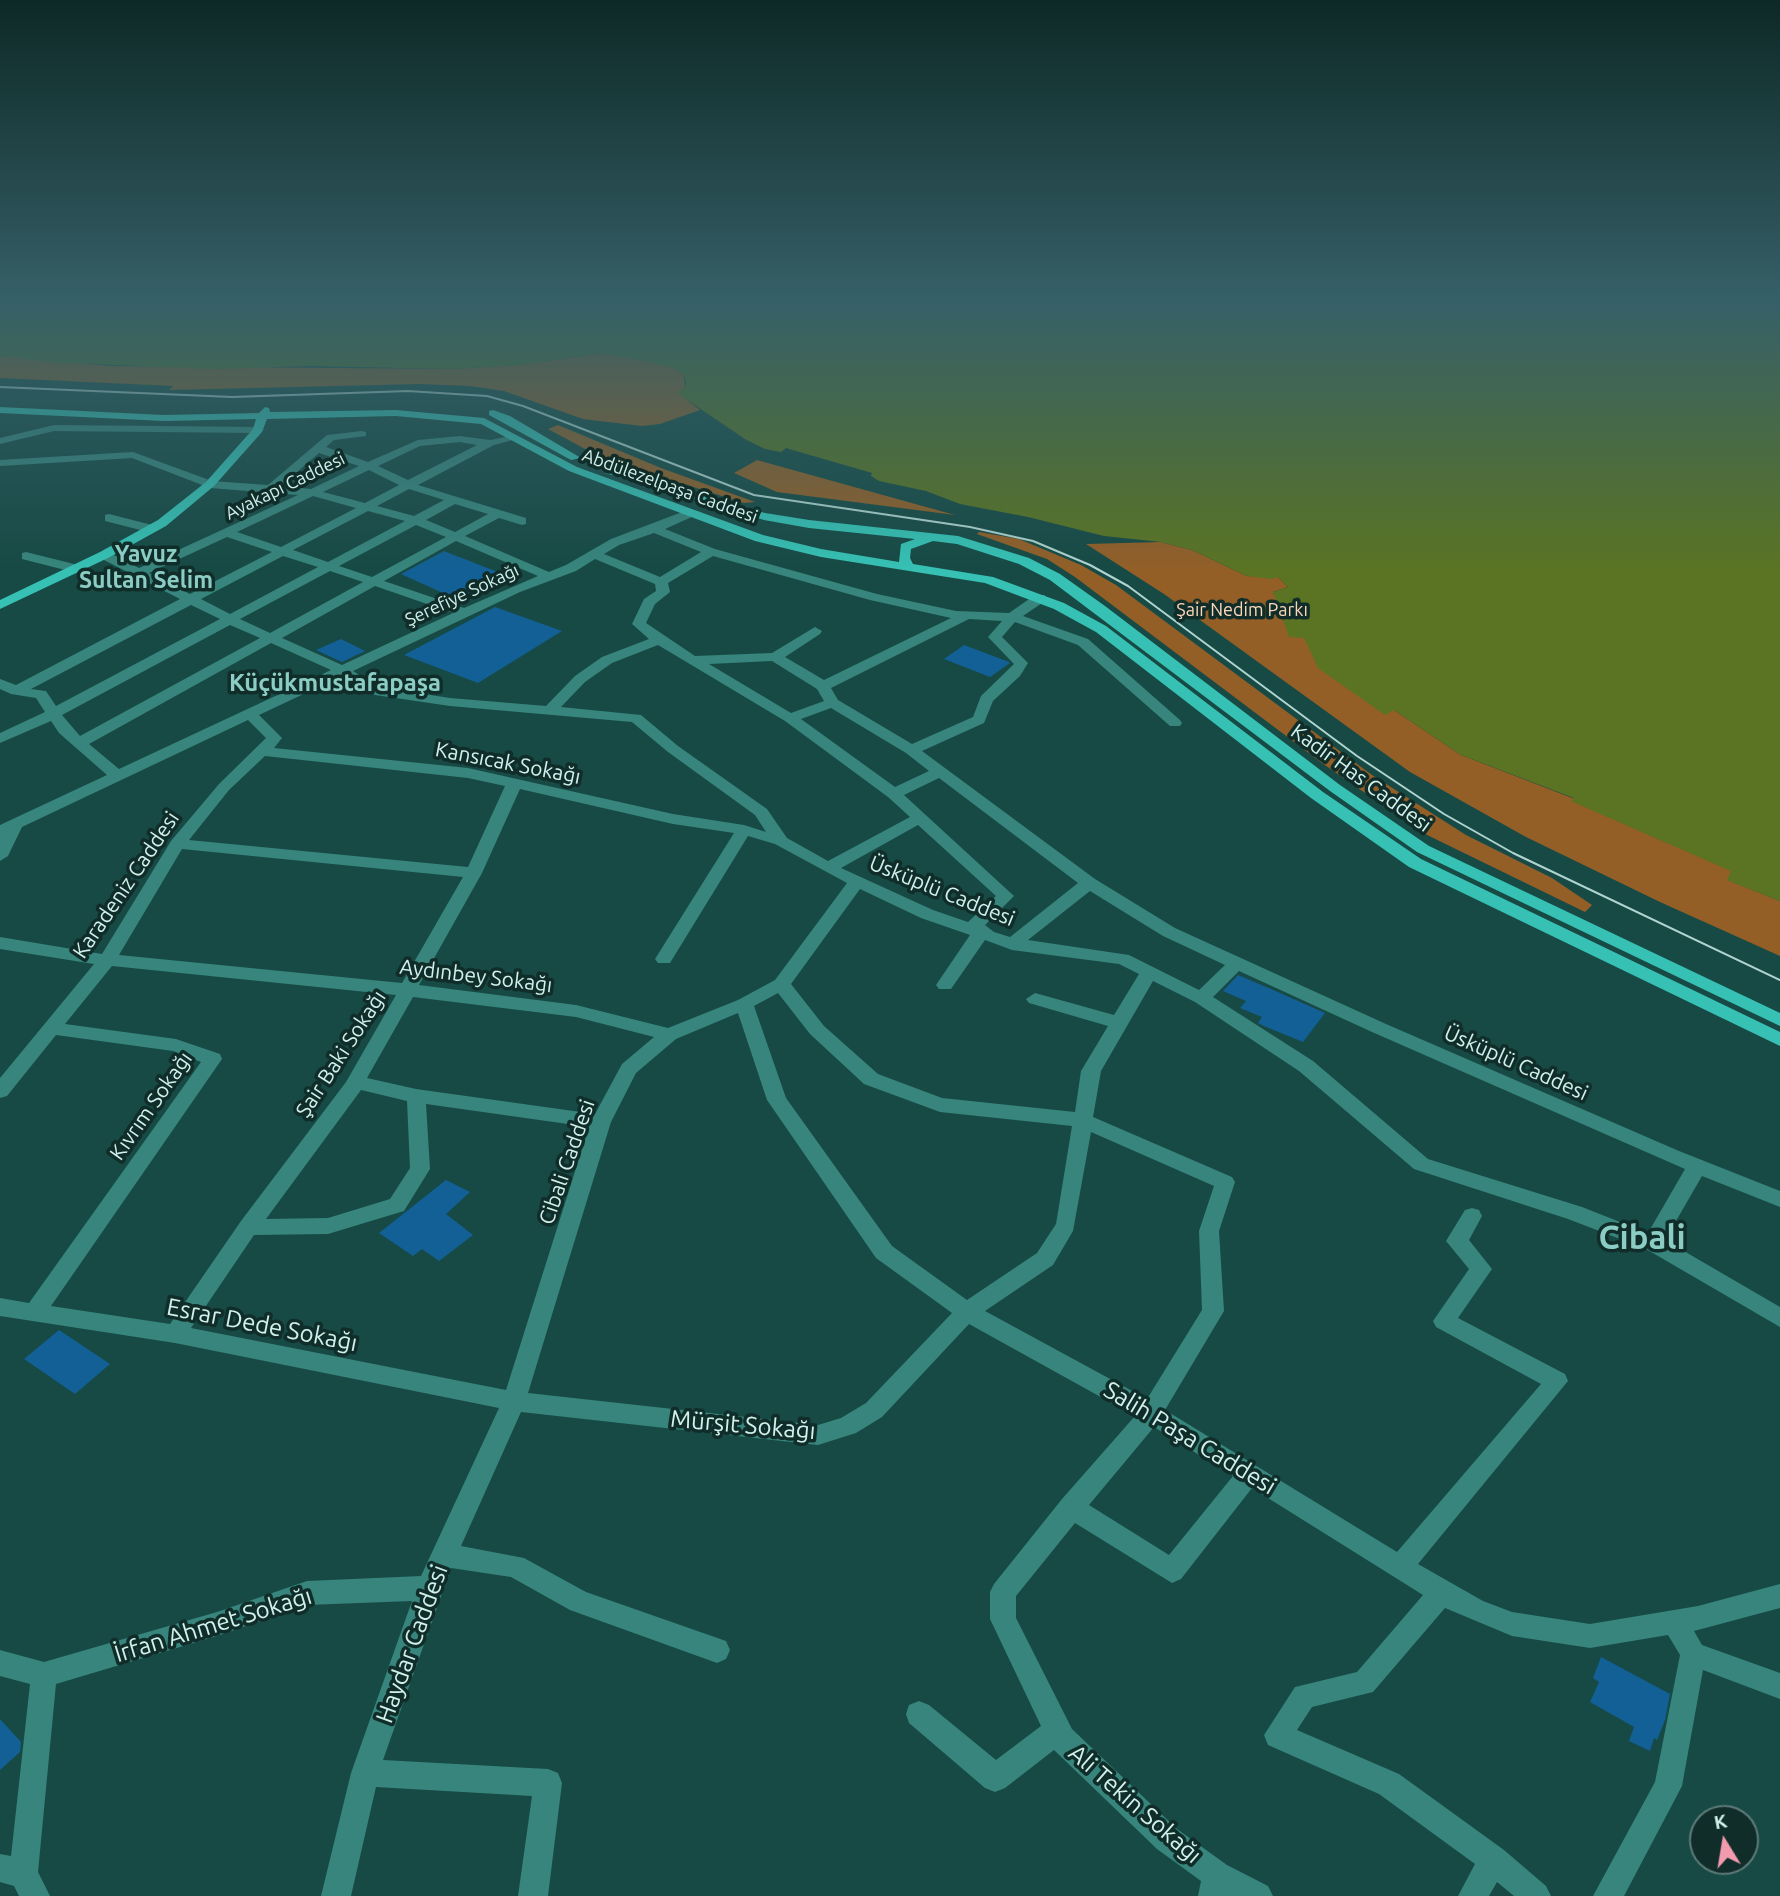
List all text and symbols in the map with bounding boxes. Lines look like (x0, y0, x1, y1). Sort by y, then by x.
street label: Abdülezelpaşa Caddesi (579, 444, 761, 528)
street label: Ayakapı Caddesi (222, 448, 348, 524)
district label: Yavuz Sultan Selim (79, 540, 213, 594)
street label: Şerefiye Sokağı (402, 559, 522, 631)
park label: Şair Nedim Parkı (1176, 599, 1308, 621)
district label: Küçükmustafapaşa (229, 669, 441, 697)
street label: Kadir Has Caddesi (1286, 719, 1436, 837)
street label: Kansıcak Sokağı (433, 737, 583, 789)
street label: Karadeniz Caddesi (68, 807, 184, 963)
street label: Üsküplü Caddesi (866, 850, 1018, 932)
street label: Aydınbey Sokağı (398, 954, 554, 998)
street label: Şair Baki Sokağı (291, 986, 391, 1122)
street label: Üsküplü Caddesi (1440, 1020, 1592, 1106)
street label: Kıvrım Sokağı (104, 1047, 198, 1165)
street label: Cibali Caddesi (534, 1096, 600, 1228)
district label: Cibali (1598, 1218, 1686, 1258)
street label: Esrar Dede Sokağı (164, 1292, 360, 1358)
street label: Salih Paşa Caddesi (1099, 1375, 1281, 1501)
street label: Mürşit Sokağı (669, 1404, 817, 1446)
street label: Haydar Caddesi (370, 1561, 454, 1727)
street label: İrfan Ahmet Sokağı (111, 1581, 315, 1669)
street label: Ali Tekin Sokağı (1063, 1739, 1207, 1869)
north arrow (1689, 1805, 1759, 1875)
text: K (1712, 1809, 1729, 1833)

